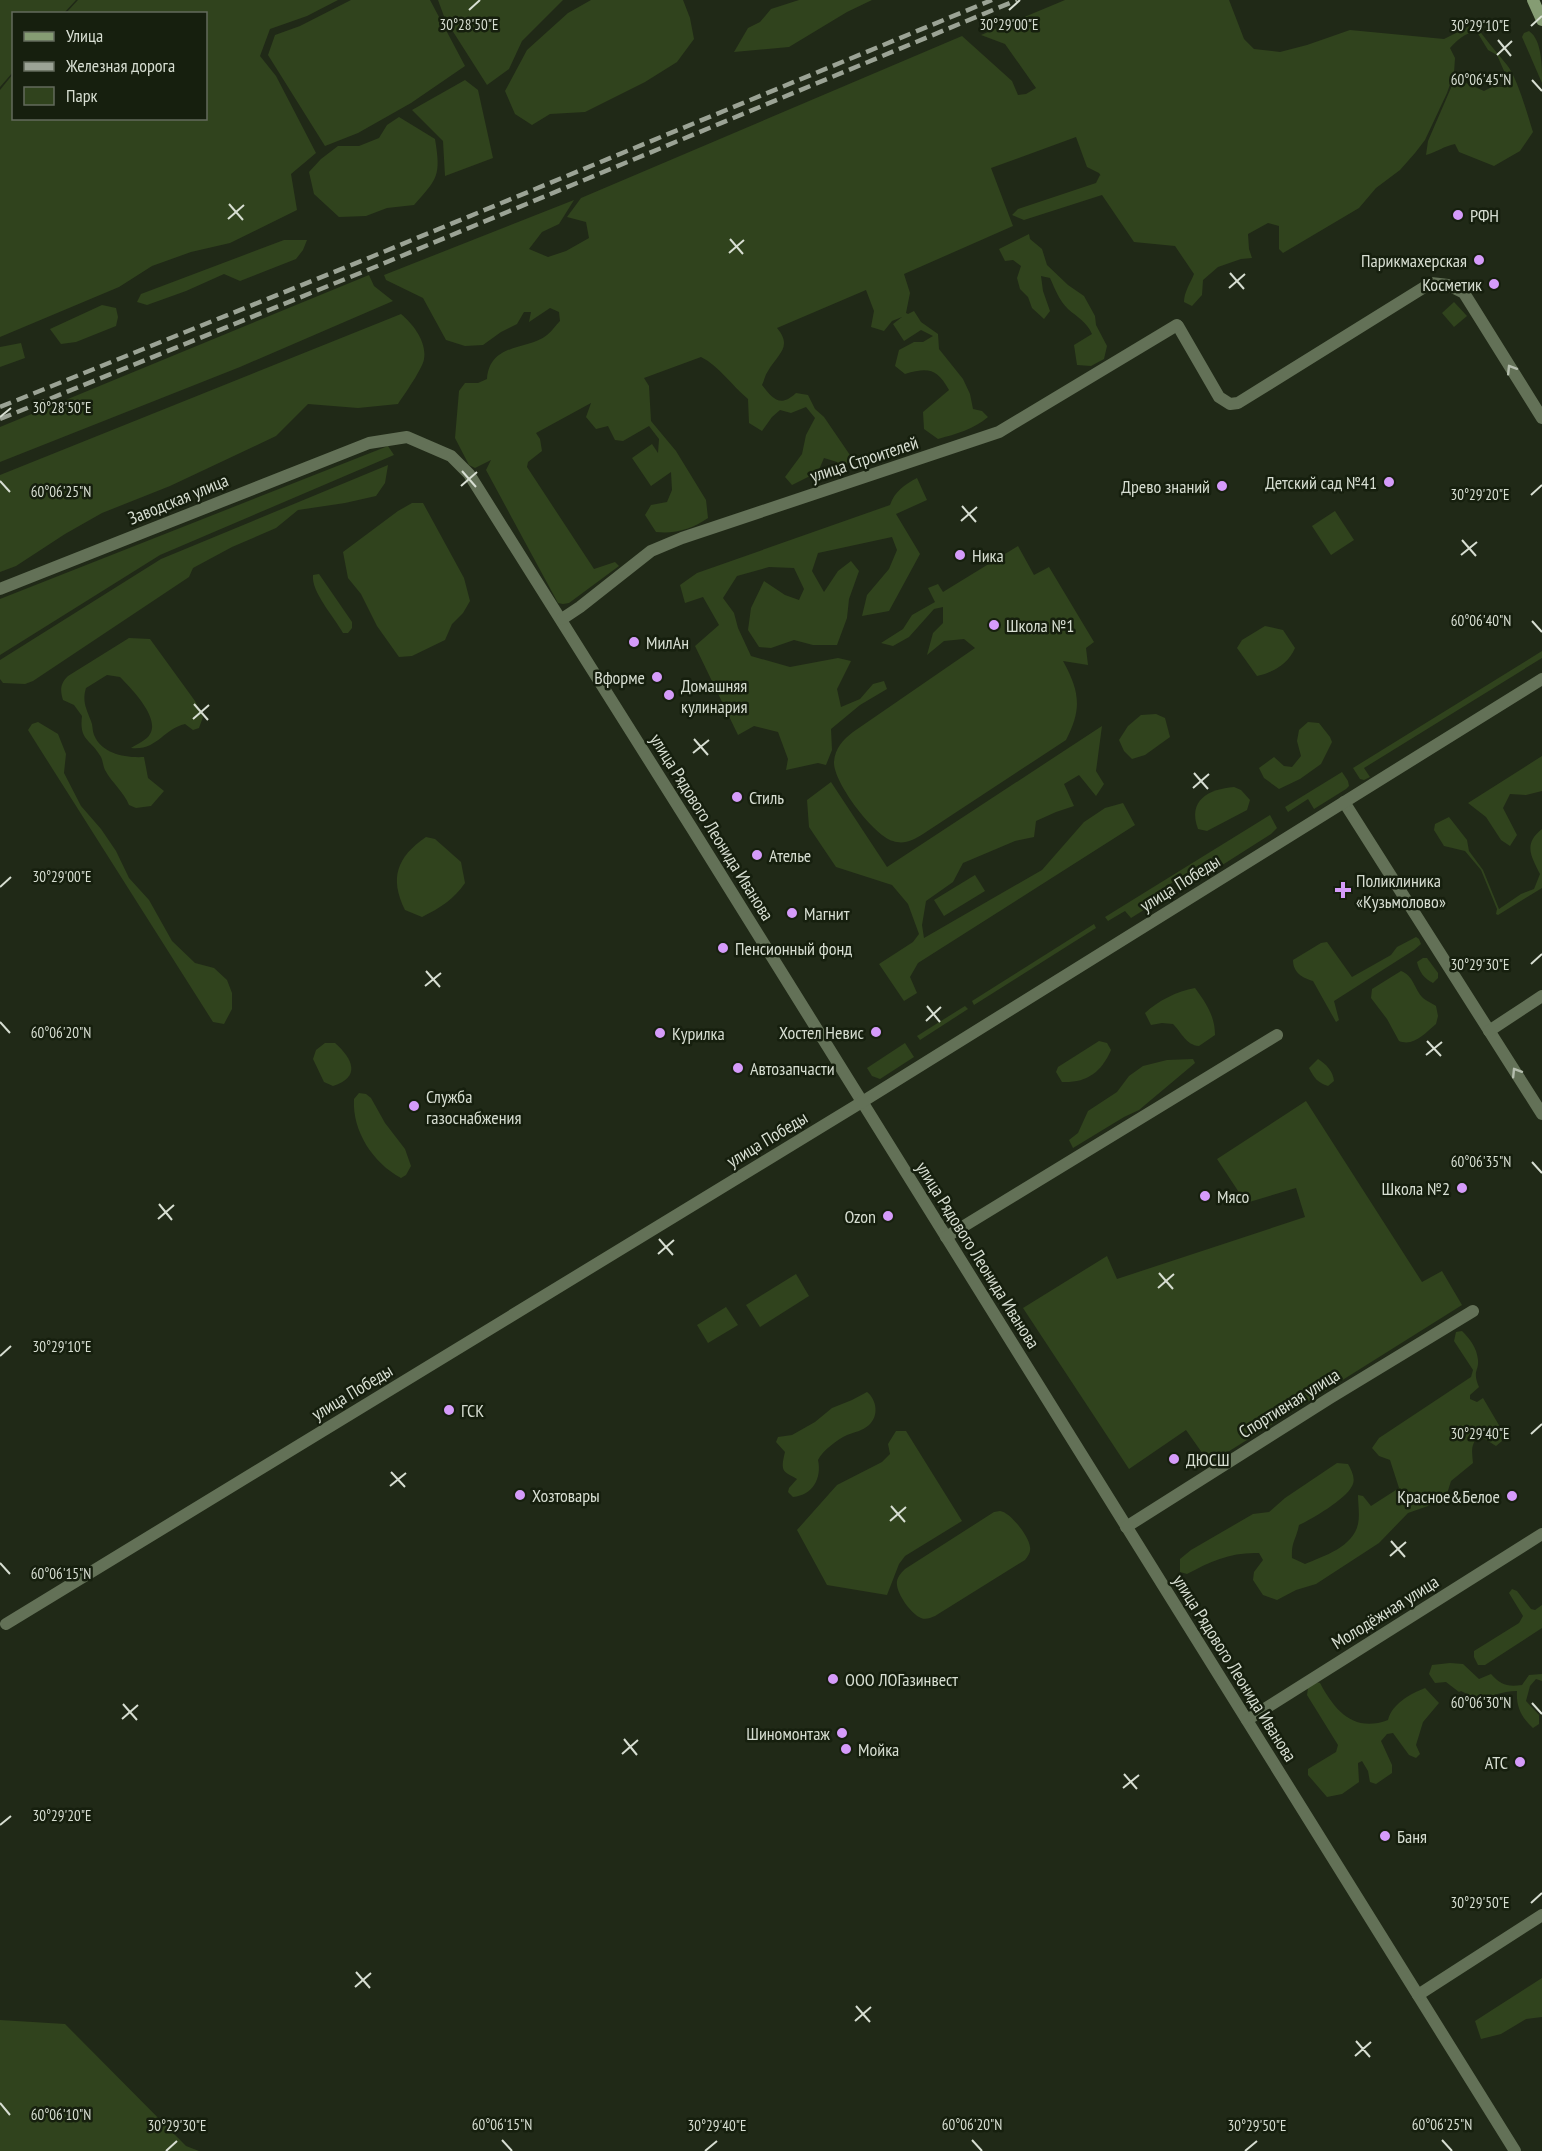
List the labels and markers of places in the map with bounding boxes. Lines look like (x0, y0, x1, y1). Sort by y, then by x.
place label: РФН (1470, 204, 1499, 227)
marker: РФН (1451, 208, 1465, 222)
place label: Парикмахерская (1361, 249, 1467, 272)
marker: Парикмахерская (1472, 253, 1486, 267)
place label: Косметик (1422, 273, 1482, 296)
marker: Косметик (1487, 277, 1501, 291)
place label: Детский сад №41 (1265, 471, 1377, 494)
place label: Древо знаний (1121, 475, 1210, 498)
marker: Детский сад №41 (1382, 475, 1396, 489)
marker: Древо знаний (1215, 479, 1229, 493)
place label: Ника (972, 544, 1004, 567)
marker: Ника (953, 548, 967, 562)
place label: Школа №1 (1006, 614, 1074, 637)
marker: Школа №1 (987, 618, 1001, 632)
place label: МилАн (646, 631, 689, 654)
marker: МилАн (627, 635, 641, 649)
place label: Вформе (594, 666, 645, 689)
marker: Вформе (650, 670, 664, 684)
place label: Домашняя кулинария (681, 674, 747, 718)
marker: Домашняя кулинария (662, 688, 676, 702)
place label: Стиль (749, 786, 784, 809)
marker: Стиль (730, 790, 744, 804)
place label: Ателье (769, 844, 811, 867)
marker: Ателье (750, 848, 764, 862)
place label: Поликлиника «Кузьмолово» (1356, 869, 1446, 913)
marker: Поликлиника «Кузьмолово» (1334, 881, 1352, 899)
place label: Магнит (804, 902, 850, 925)
marker: Магнит (785, 906, 799, 920)
place label: Пенсионный фонд (735, 937, 852, 960)
marker: Пенсионный фонд (716, 941, 730, 955)
place label: Хостел Невис (779, 1021, 865, 1044)
place label: Курилка (672, 1022, 725, 1045)
marker: Хостел Невис (869, 1025, 883, 1039)
marker: Курилка (653, 1026, 667, 1040)
place label: Автозапчасти (750, 1057, 835, 1080)
marker: Автозапчасти (731, 1061, 745, 1075)
place label: Служба газоснабжения (426, 1085, 521, 1129)
marker: Служба газоснабжения (407, 1099, 421, 1113)
place label: Школа №2 (1382, 1177, 1450, 1200)
marker: Школа №2 (1455, 1181, 1469, 1195)
place label: Мясо (1217, 1185, 1250, 1208)
marker: Мясо (1198, 1189, 1212, 1203)
place label: Ozon (844, 1205, 876, 1228)
marker: Ozon (881, 1209, 895, 1223)
place label: ГСК (461, 1399, 484, 1422)
marker: ГСК (442, 1403, 456, 1417)
place label: ДЮСШ (1186, 1448, 1230, 1471)
marker: ДЮСШ (1167, 1452, 1181, 1466)
place label: Хозтовары (532, 1484, 600, 1507)
place label: Красное&Белое (1397, 1485, 1500, 1508)
marker: Хозтовары (513, 1488, 527, 1502)
marker: Красное&Белое (1505, 1489, 1519, 1503)
place label: ООО ЛОГазинвест (845, 1668, 958, 1691)
marker: ООО ЛОГазинвест (826, 1672, 840, 1686)
place label: Шиномонтаж (746, 1722, 830, 1745)
marker: Шиномонтаж (835, 1726, 849, 1740)
place label: Мойка (858, 1738, 899, 1761)
marker: Мойка (839, 1742, 853, 1756)
place label: АТС (1485, 1751, 1508, 1774)
marker: АТС (1513, 1755, 1527, 1769)
place label: Баня (1397, 1825, 1427, 1848)
marker: Баня (1378, 1829, 1392, 1843)

